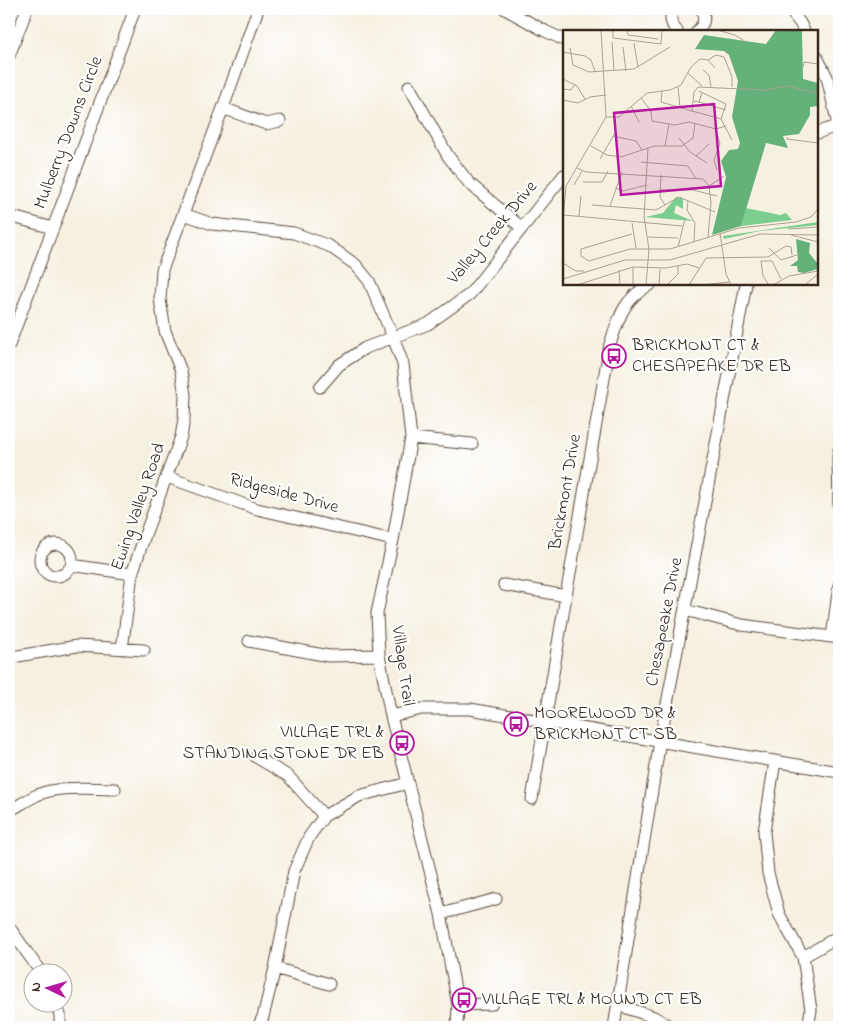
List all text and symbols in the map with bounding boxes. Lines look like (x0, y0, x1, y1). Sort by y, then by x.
inset map (563, 30, 818, 285)
street label: Mulberry Downs Circle (28, 52, 111, 213)
street label: Valley Creek Drive (441, 175, 545, 291)
place label: BRICKMONT CT & CHESAPEAKE DR EB (631, 333, 791, 380)
bus stop icon: BRICKMONT CT & CHESAPEAKE DR EB (601, 343, 627, 369)
street label: Brickmont Drive (543, 431, 589, 553)
street label: Ewing Valley Road (105, 440, 174, 575)
street label: Ridgeside Drive (226, 467, 342, 522)
street label: Chesapeake Drive (640, 554, 690, 689)
street label: Village Trail (382, 623, 421, 708)
place label: MOOREWOOD DR & BRICKMONT CT SB (533, 701, 677, 748)
bus stop icon: MOOREWOOD DR & BRICKMONT CT SB (503, 711, 529, 737)
place label: VILLAGE TRL & STANDING STONE DR EB (183, 720, 384, 767)
bus stop icon: VILLAGE TRL & STANDING STONE DR EB (389, 730, 415, 756)
north arrow (22, 964, 72, 1014)
text: N (26, 981, 47, 993)
bus stop icon: VILLAGE TRL & MOUND CT EB (451, 987, 477, 1013)
place label: VILLAGE TRL & MOUND CT EB (481, 987, 702, 1013)

